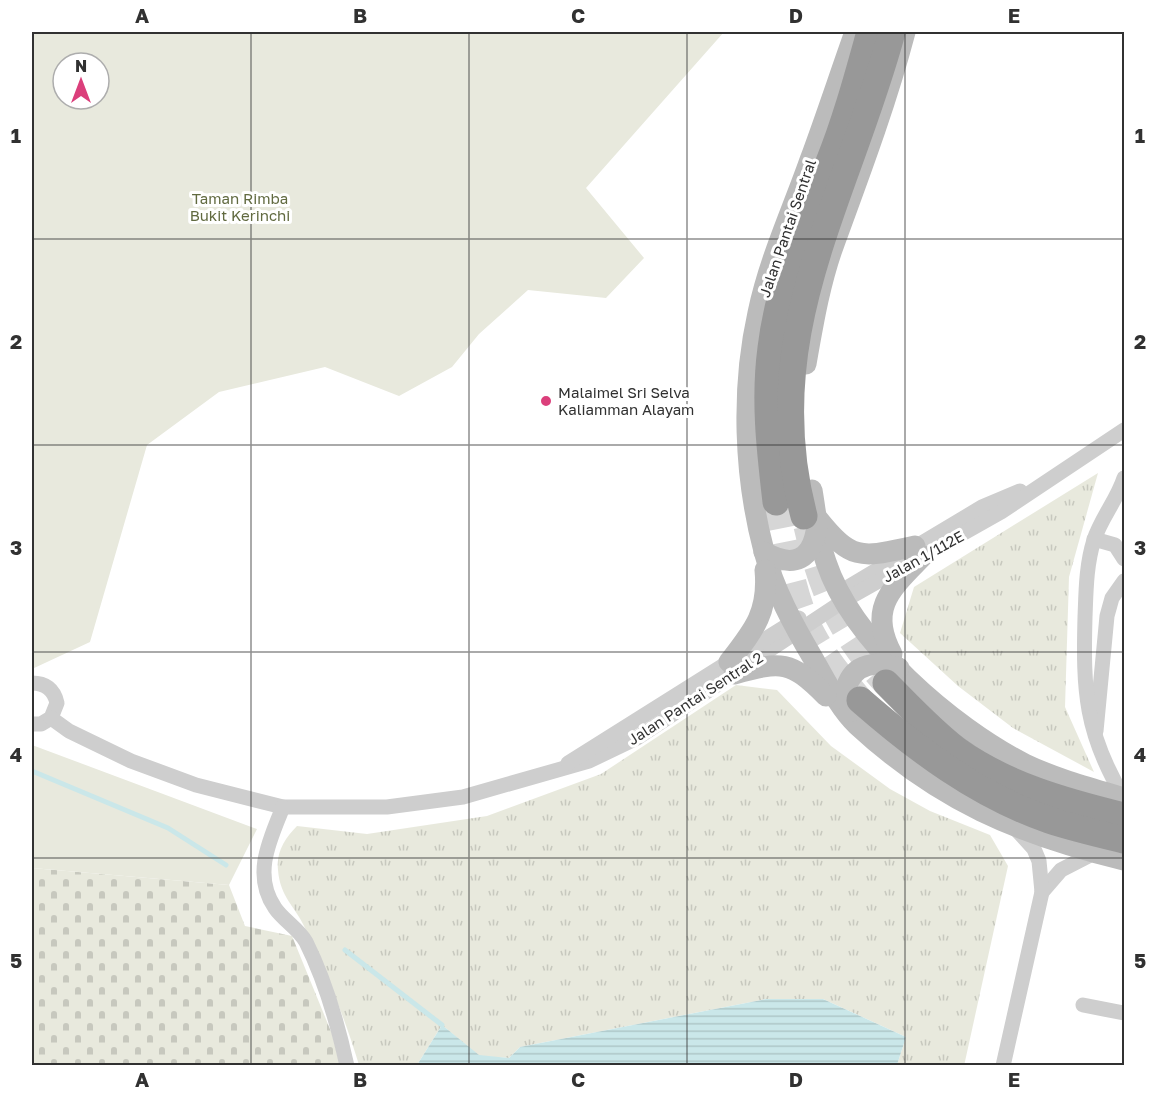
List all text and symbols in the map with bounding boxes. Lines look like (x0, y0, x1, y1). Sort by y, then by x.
text: A (135, 3, 149, 27)
text: B (353, 3, 367, 27)
text: C (571, 3, 585, 27)
text: D (789, 3, 803, 27)
text: E (1008, 3, 1020, 27)
north arrow (51, 51, 111, 111)
text: N (75, 56, 87, 76)
text: 1 (11, 123, 21, 147)
text: 1 (1135, 123, 1145, 147)
street label: Jalan Pantai Sentral (755, 156, 819, 299)
park label: Taman Rimba Bukit Kerinchi (190, 189, 290, 224)
text: 2 (10, 329, 22, 353)
text: 2 (1134, 329, 1146, 353)
place label: Malaimel Sri Selva Kaliamman Alayam (558, 383, 694, 418)
marker: Malaimel Sri Selva Kaliamman Alayam (539, 394, 553, 408)
street label: Jalan 1/112E (879, 526, 967, 586)
text: 3 (10, 535, 22, 559)
text: 3 (1134, 535, 1146, 559)
street label: Jalan Pantai Sentral 2 (624, 648, 766, 748)
text: 4 (10, 742, 22, 766)
text: 4 (1134, 742, 1146, 766)
text: 5 (10, 948, 22, 972)
text: 5 (1134, 948, 1146, 972)
text: A (135, 1067, 149, 1091)
text: B (353, 1067, 367, 1091)
text: C (571, 1067, 585, 1091)
text: D (789, 1067, 803, 1091)
text: E (1008, 1067, 1020, 1091)

